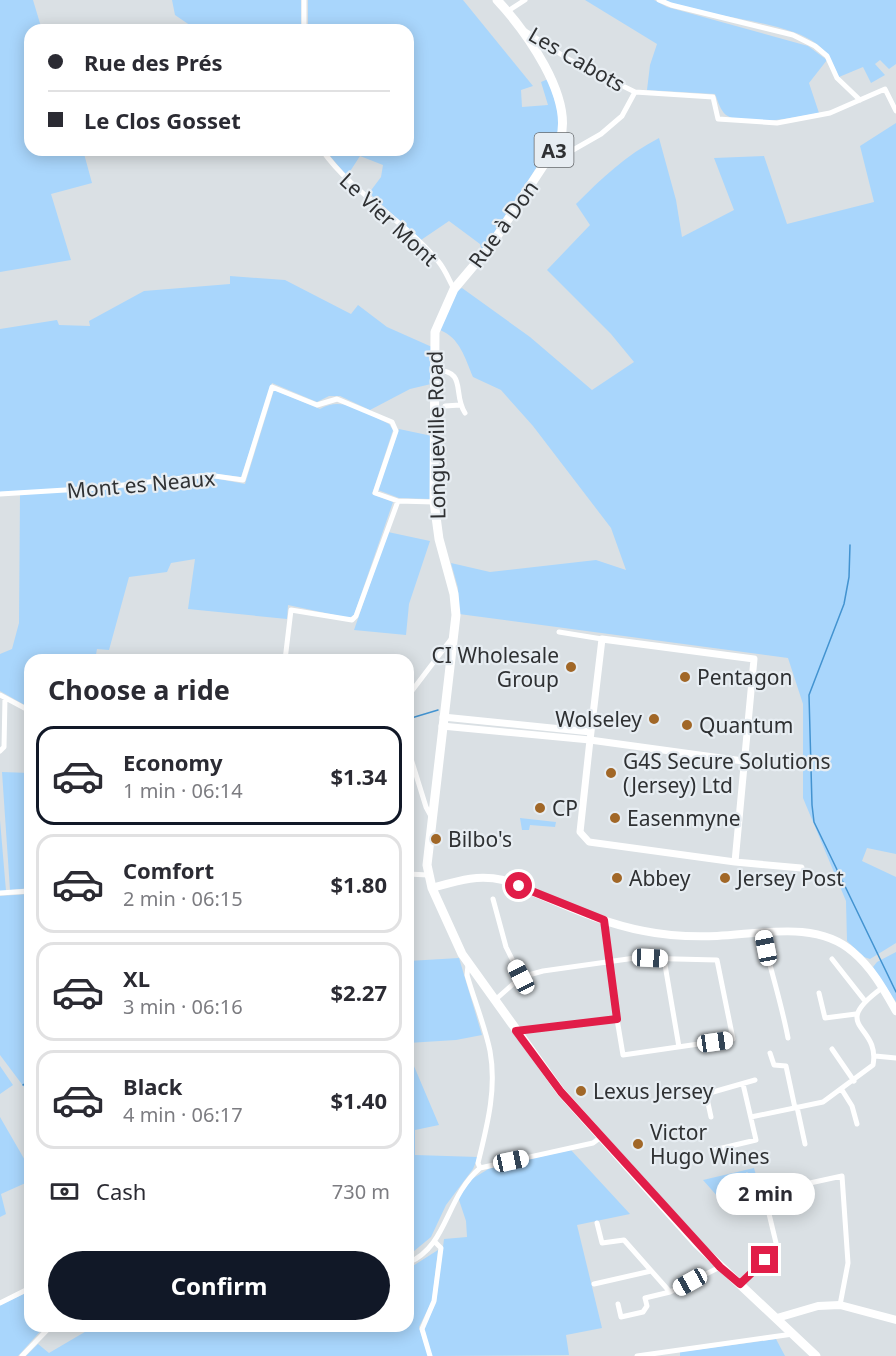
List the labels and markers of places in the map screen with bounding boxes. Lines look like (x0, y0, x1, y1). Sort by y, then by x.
place label: CI Wholesale Group (432, 641, 559, 693)
marker: CI Wholesale Group (564, 660, 578, 674)
place label: Pentagon (697, 663, 793, 691)
marker: Pentagon (678, 670, 692, 684)
place label: Wolseley (555, 705, 642, 733)
place label: Quantum (699, 711, 793, 739)
marker: Wolseley (647, 712, 661, 726)
marker: Quantum (680, 718, 694, 732)
place label: G4S Secure Solutions (Jersey) Ltd (623, 747, 831, 799)
marker: G4S Secure Solutions (Jersey) Ltd (604, 766, 618, 780)
place label: CP (552, 794, 578, 822)
marker: CP (533, 801, 547, 815)
place label: Easenmyne (627, 804, 741, 832)
marker: Easenmyne (608, 811, 622, 825)
place label: Bilbo's (448, 825, 512, 853)
marker: Bilbo's (429, 832, 443, 846)
place label: Abbey (629, 864, 691, 892)
place label: Jersey Post (735, 864, 844, 892)
marker: Abbey (610, 871, 624, 885)
marker: Jersey Post (718, 871, 732, 885)
place label: Lexus Jersey (593, 1077, 714, 1105)
marker: Lexus Jersey (574, 1084, 588, 1098)
place label: Victor Hugo Wines (650, 1118, 769, 1170)
marker: Victor Hugo Wines (631, 1137, 645, 1151)

